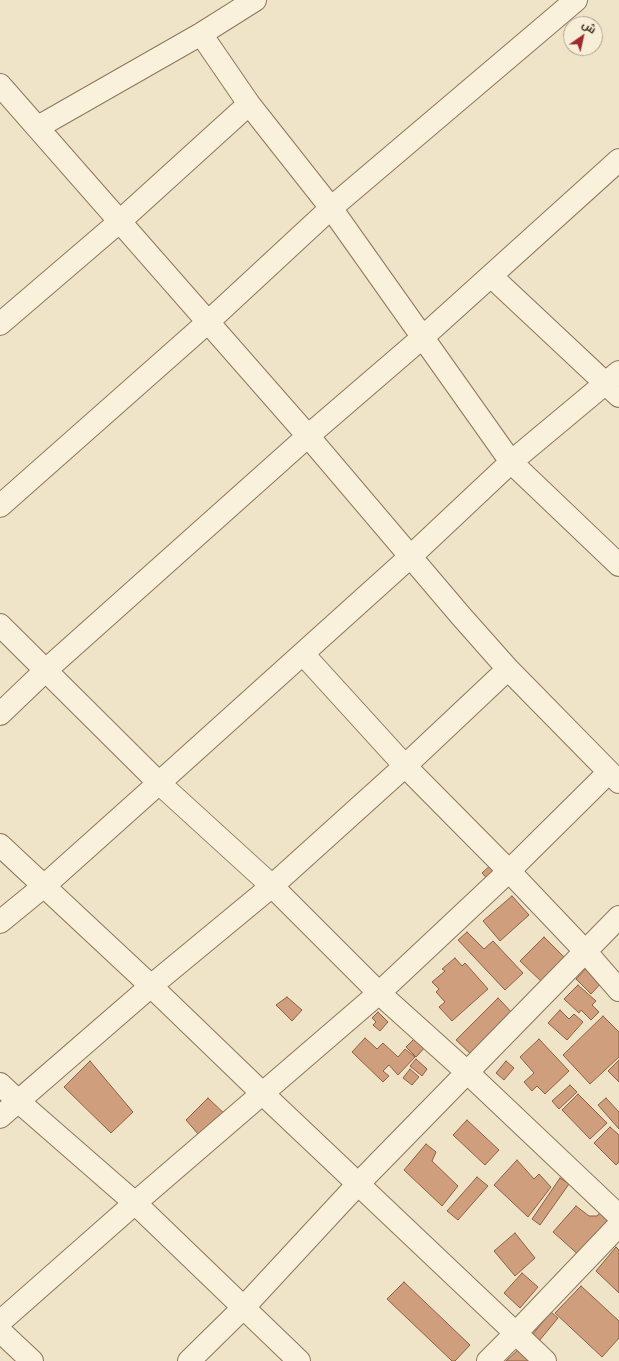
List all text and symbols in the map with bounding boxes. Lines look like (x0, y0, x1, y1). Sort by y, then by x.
north arrow (563, 16, 603, 56)
text: ش (579, 17, 599, 37)

